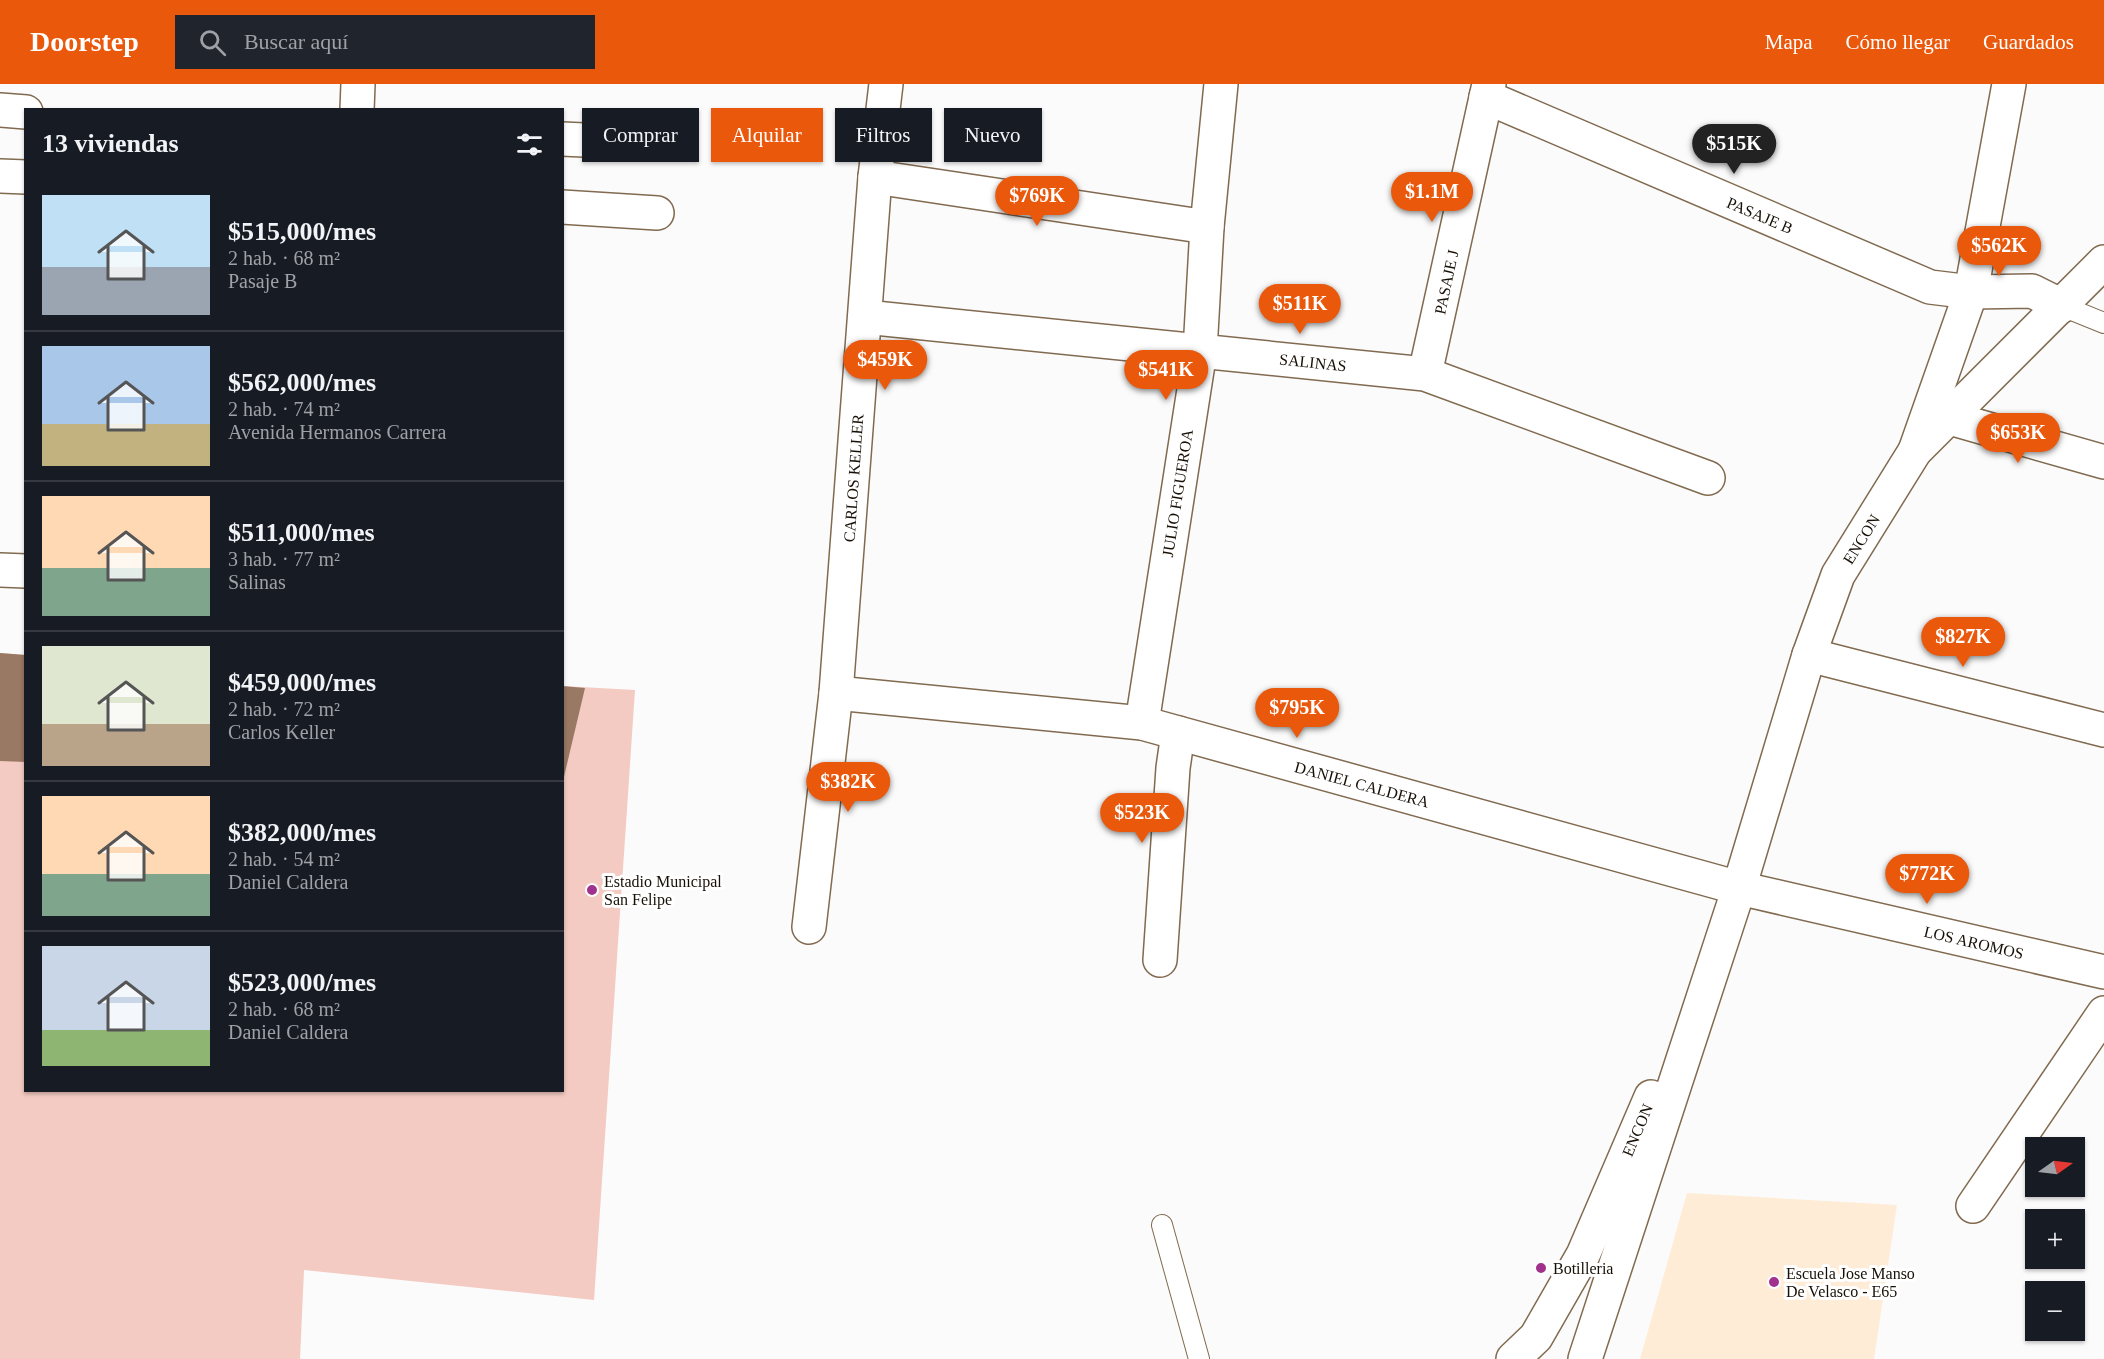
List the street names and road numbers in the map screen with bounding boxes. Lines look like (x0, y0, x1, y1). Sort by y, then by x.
street label: PASAJE B (1724, 194, 1795, 237)
street label: PASAJE J (1431, 248, 1462, 316)
street label: SALINAS (1278, 351, 1347, 374)
street label: CARLOS KELLER (841, 413, 866, 543)
street label: JULIO FIGUEROA (1159, 427, 1196, 558)
street label: ENCON (1840, 511, 1883, 567)
street label: DANIEL CALDERA (1293, 758, 1431, 811)
street label: LOS AROMOS (1922, 923, 2025, 962)
street label: ENCON (1619, 1101, 1656, 1159)

